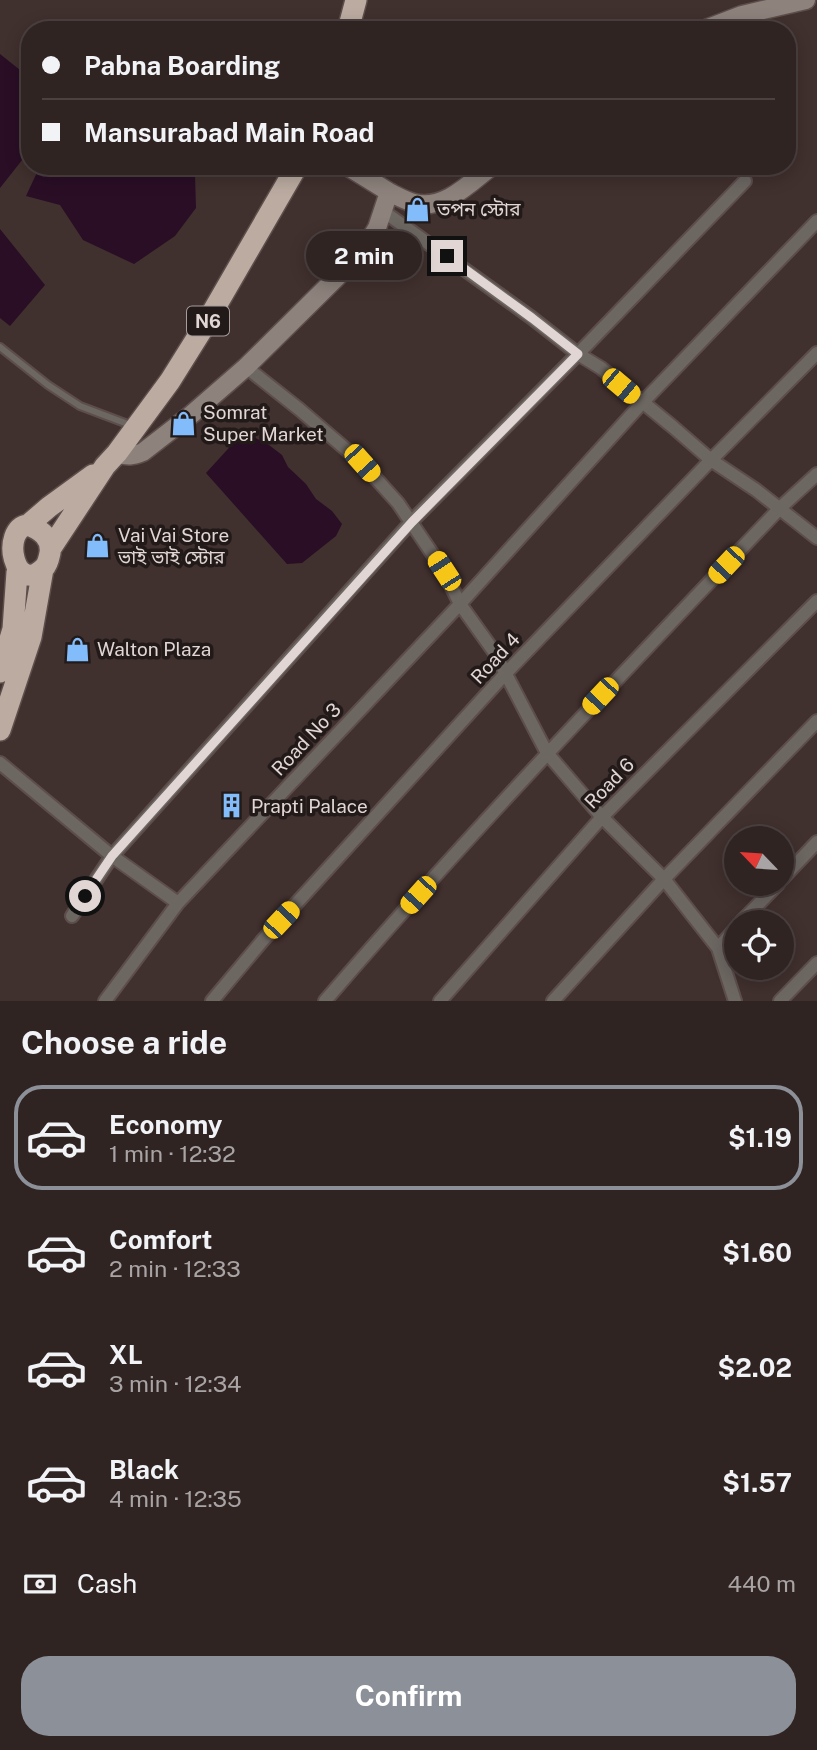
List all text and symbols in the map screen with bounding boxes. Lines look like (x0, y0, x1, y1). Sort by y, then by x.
text: Pabna Boarding (84, 50, 280, 81)
text: Mansurabad Main Road (84, 117, 374, 148)
shop icon: তপন স্টোর (403, 195, 431, 223)
place label: তপন স্টোর (436, 198, 521, 220)
callout: 2 min (307, 232, 422, 280)
route end (431, 240, 463, 272)
text: 2 min (334, 242, 394, 269)
road number: N6 (187, 306, 229, 335)
car (599, 364, 644, 408)
place label: Somrat Super Market (203, 401, 324, 445)
shop icon: Somrat Super Market (169, 409, 197, 437)
car (341, 440, 384, 486)
place label: Vai Vai Store ভাই ভাই স্টোর (117, 524, 229, 568)
shop icon: Vai Vai Store ভাই ভাই স্টোর (84, 532, 112, 560)
car (704, 542, 749, 588)
car (424, 548, 465, 594)
street label: Road 4 (466, 628, 524, 688)
shop icon: Walton Plaza (63, 635, 91, 663)
place label: Walton Plaza (97, 638, 211, 660)
car (578, 673, 623, 719)
street label: Road No 3 (267, 698, 345, 780)
street label: Road 6 (580, 753, 638, 813)
building icon: Prapti Palace (217, 792, 245, 820)
place label: Prapti Palace (251, 795, 368, 817)
north arrow (724, 826, 794, 896)
map controls (724, 826, 794, 980)
car (397, 872, 440, 918)
route start (69, 880, 101, 912)
car (259, 897, 304, 943)
button: locate (724, 910, 794, 980)
text: Choose a ride (21, 1024, 227, 1061)
icon: car (25, 1106, 88, 1169)
text: Economy (109, 1109, 222, 1140)
text: $1.19 (728, 1122, 792, 1153)
text: 1 min · 12:32 (109, 1140, 236, 1167)
icon: car (25, 1221, 88, 1284)
text: Comfort (109, 1224, 212, 1255)
text: $1.60 (722, 1237, 792, 1268)
text: 2 min · 12:33 (109, 1255, 241, 1282)
icon: car (25, 1336, 88, 1399)
text: XL (109, 1339, 143, 1370)
text: $2.02 (718, 1352, 792, 1383)
text: 3 min · 12:34 (109, 1370, 242, 1397)
icon: car (25, 1451, 88, 1514)
text: Black (109, 1454, 179, 1485)
text: $1.57 (722, 1467, 792, 1498)
text: 4 min · 12:35 (109, 1485, 242, 1512)
icon: cash (21, 1565, 59, 1603)
text: Cash (77, 1568, 137, 1599)
text: 440 m (728, 1570, 796, 1597)
button: Confirm (21, 1656, 796, 1736)

